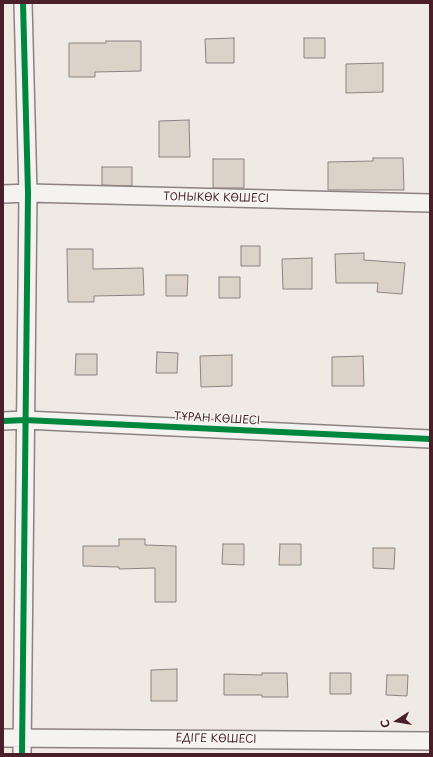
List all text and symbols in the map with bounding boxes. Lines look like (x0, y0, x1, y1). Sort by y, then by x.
street label: ТОНЫКӨК КӨШЕСІ (163, 190, 269, 206)
street label: ТҰРАН КӨШЕСІ (174, 410, 260, 428)
north arrow (377, 701, 417, 741)
text: С (376, 718, 394, 729)
street label: ЕДІГЕ КӨШЕСІ (175, 732, 257, 746)

